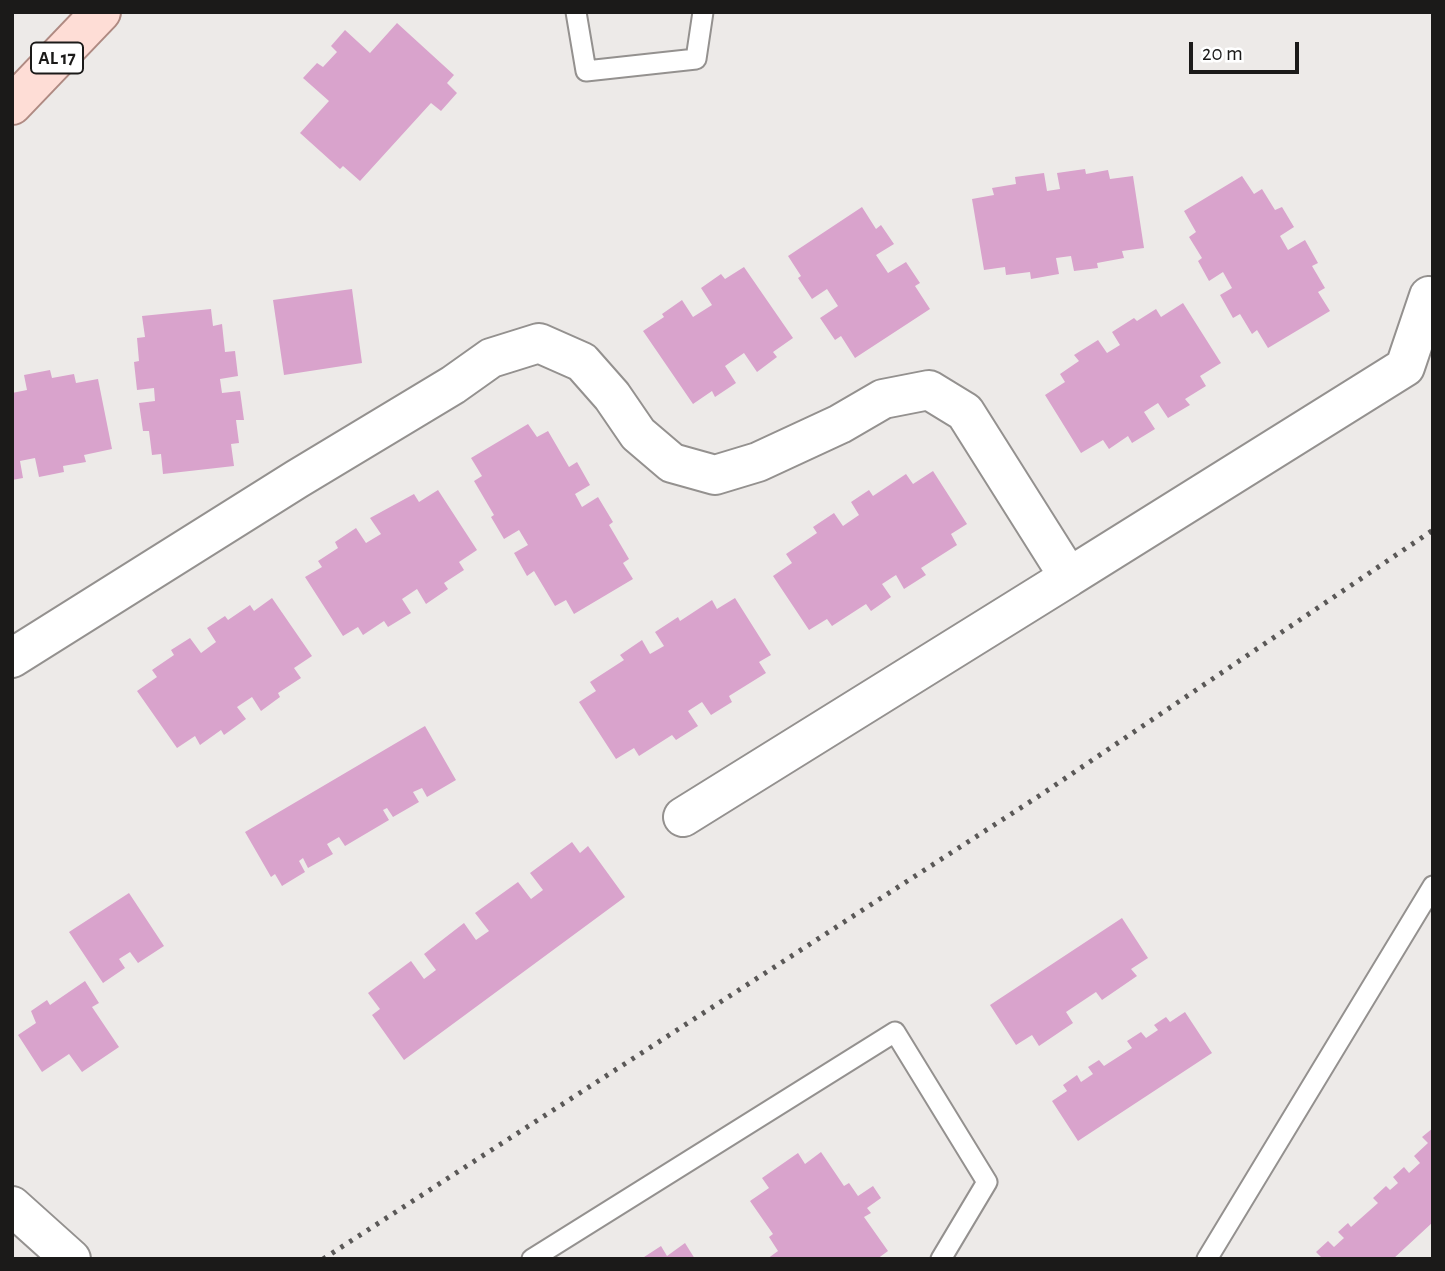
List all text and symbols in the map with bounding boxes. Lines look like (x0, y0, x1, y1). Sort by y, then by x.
scale bar (1193, 28, 1303, 72)
road number: AL 17 (31, 43, 83, 74)
text: 20 m (1202, 43, 1243, 64)

